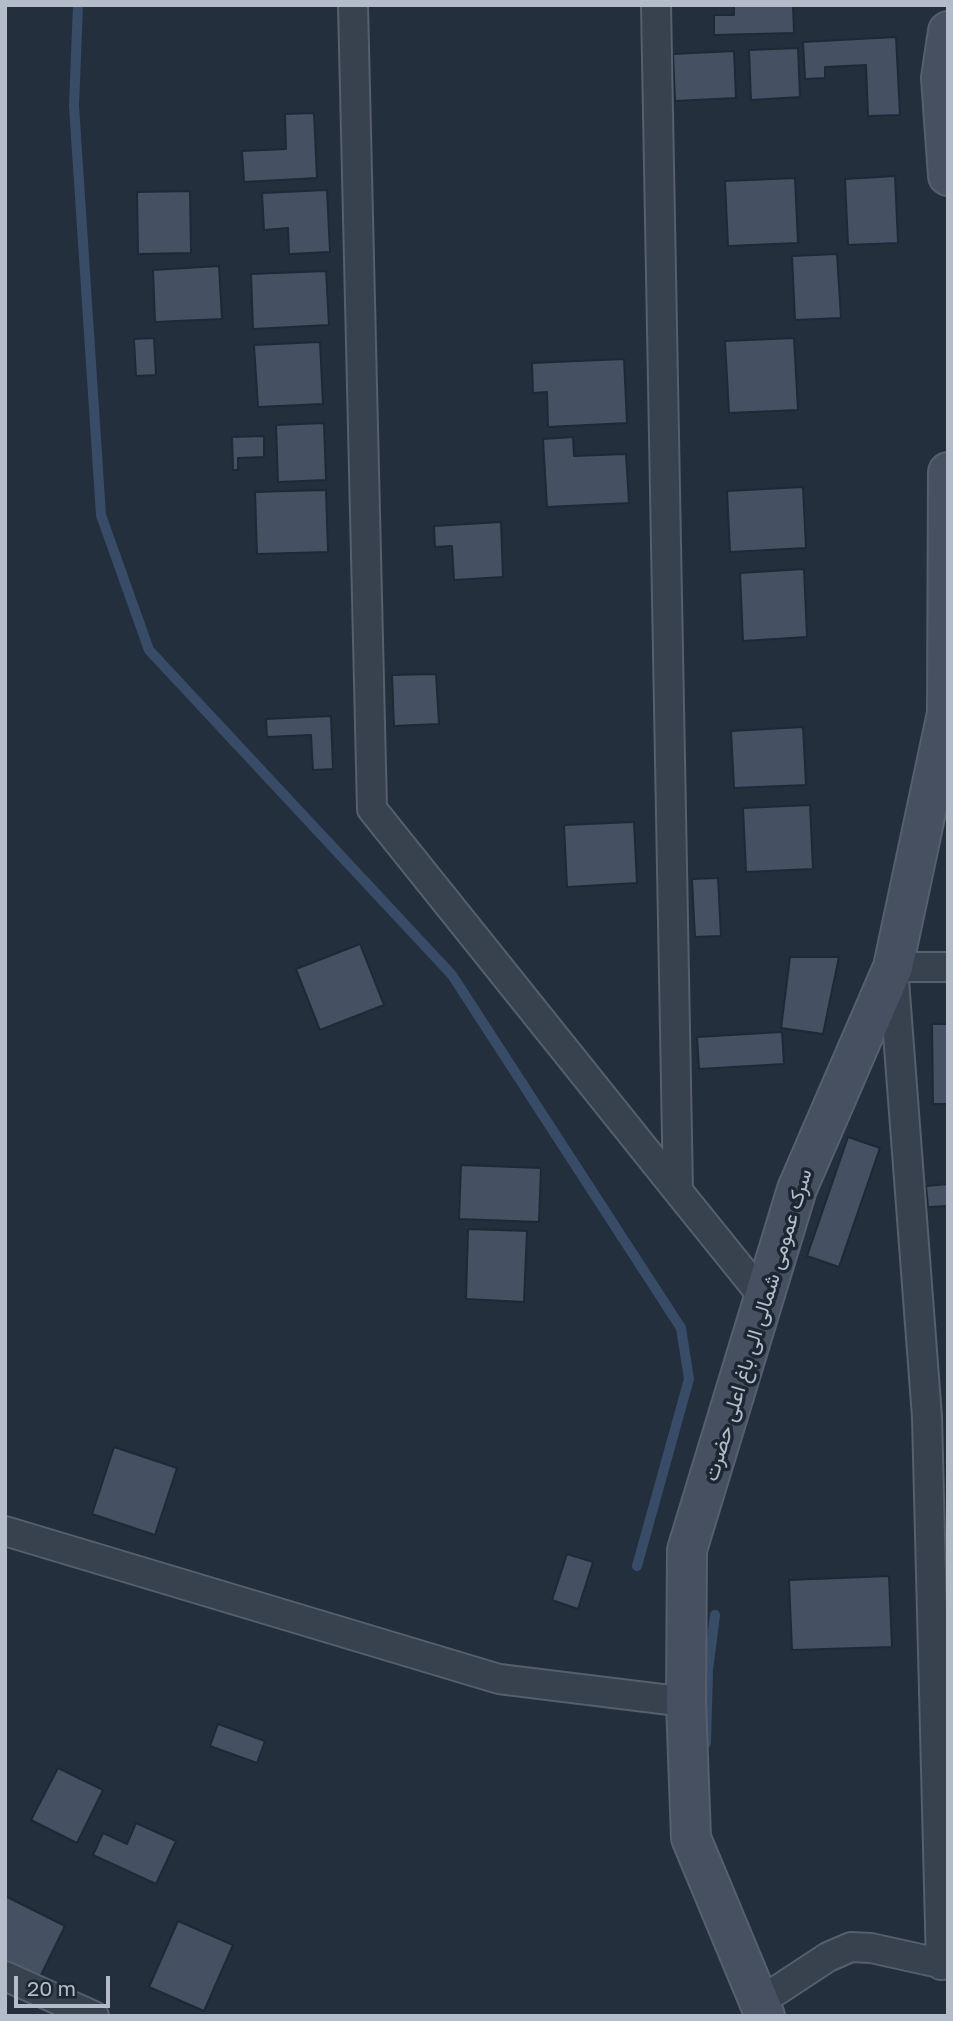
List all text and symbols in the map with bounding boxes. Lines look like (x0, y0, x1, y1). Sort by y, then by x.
street label: سرک عمومی شمالی الی باغ اعلی حضرت (698, 1166, 818, 1484)
scale bar (18, 1962, 114, 2006)
text: 20 m (27, 1975, 76, 2001)

